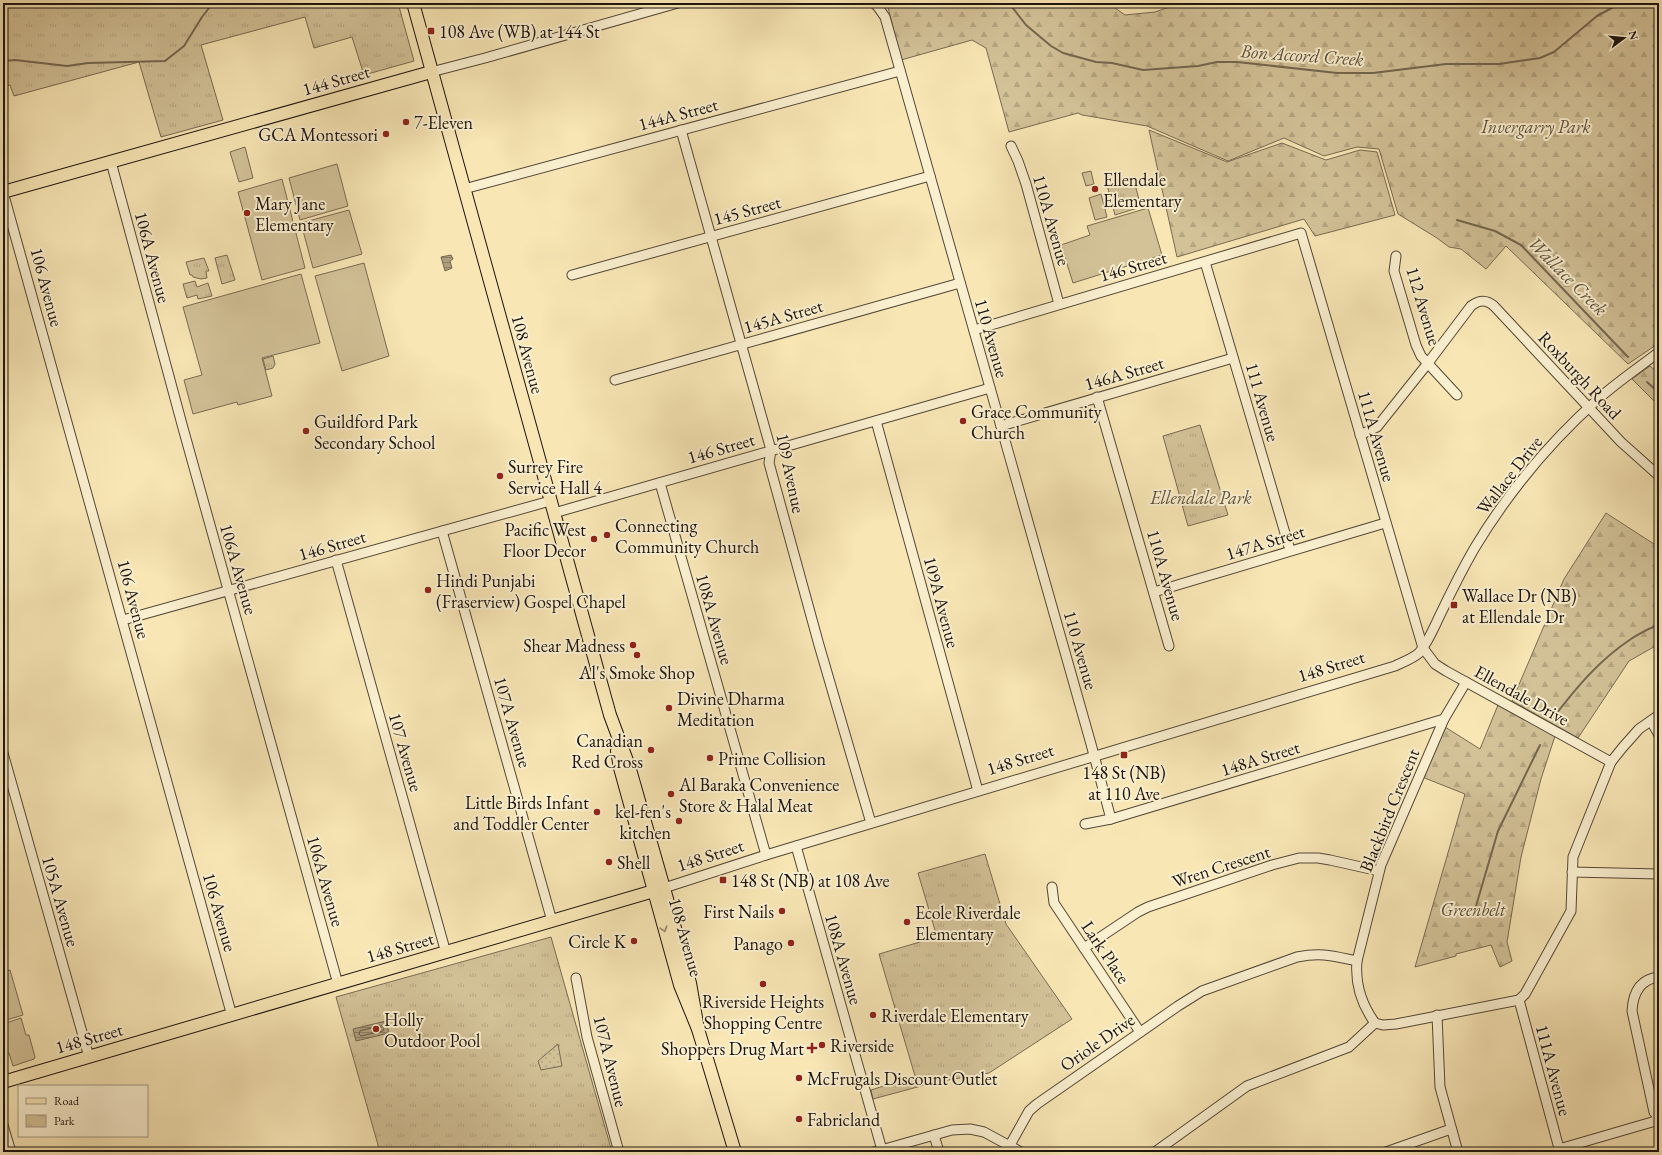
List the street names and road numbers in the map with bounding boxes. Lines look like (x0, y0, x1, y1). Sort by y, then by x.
street label: 144 Street (300, 59, 373, 101)
street label: 144A Street (636, 92, 721, 136)
street label: 110A Avenue (1028, 172, 1076, 268)
street label: 145 Street (711, 190, 784, 230)
street label: 106A Avenue (130, 209, 176, 305)
street label: 106 Avenue (25, 245, 69, 329)
street label: 146 Street (1097, 245, 1170, 287)
street label: 112 Avenue (1401, 264, 1447, 348)
street label: 145A Street (741, 294, 826, 338)
street label: 110 Avenue (970, 296, 1014, 380)
street label: 108 Avenue (506, 312, 550, 396)
street label: Roxburgh Road (1533, 326, 1627, 424)
street label: 146A Street (1082, 351, 1167, 395)
street label: 111 Avenue (1241, 360, 1285, 444)
street label: 111A Avenue (1353, 388, 1401, 484)
street label: 146 Street (685, 427, 758, 469)
street label: 109 Avenue (771, 431, 811, 515)
street label: Wallace Drive (1471, 431, 1547, 519)
street label: 147A Street (1223, 519, 1308, 565)
street label: 106A Avenue (215, 521, 263, 617)
street label: 146 Street (296, 524, 369, 566)
street label: 110A Avenue (1142, 527, 1190, 623)
street label: 109A Avenue (919, 554, 965, 650)
street label: 106 Avenue (112, 557, 156, 641)
street label: 108A Avenue (691, 571, 739, 667)
street label: 110 Avenue (1059, 608, 1103, 692)
street label: 148 Street (1295, 645, 1368, 687)
street label: Ellendale Drive (1471, 659, 1573, 731)
street label: 107A Avenue (489, 674, 537, 770)
street label: 107 Avenue (384, 710, 428, 794)
street label: 148A Street (1218, 735, 1303, 781)
street label: 148 Street (984, 738, 1057, 780)
street label: Blackbird Crescent (1354, 745, 1424, 875)
street label: 106A Avenue (302, 833, 350, 929)
street label: 148 Street (674, 833, 747, 877)
street label: Wren Crescent (1169, 839, 1273, 893)
street label: 105A Avenue (37, 853, 85, 949)
street label: 106 Avenue (198, 870, 242, 954)
street label: 108 Avenue (664, 895, 708, 979)
street label: 108A Avenue (820, 911, 868, 1007)
street label: Lark Place (1077, 916, 1135, 988)
street label: 148 Street (364, 926, 437, 968)
street label: Oriole Drive (1055, 1008, 1139, 1076)
street label: 107A Avenue (589, 1013, 633, 1109)
street label: 148 Street (53, 1017, 126, 1059)
street label: 111A Avenue (1531, 1022, 1577, 1118)

